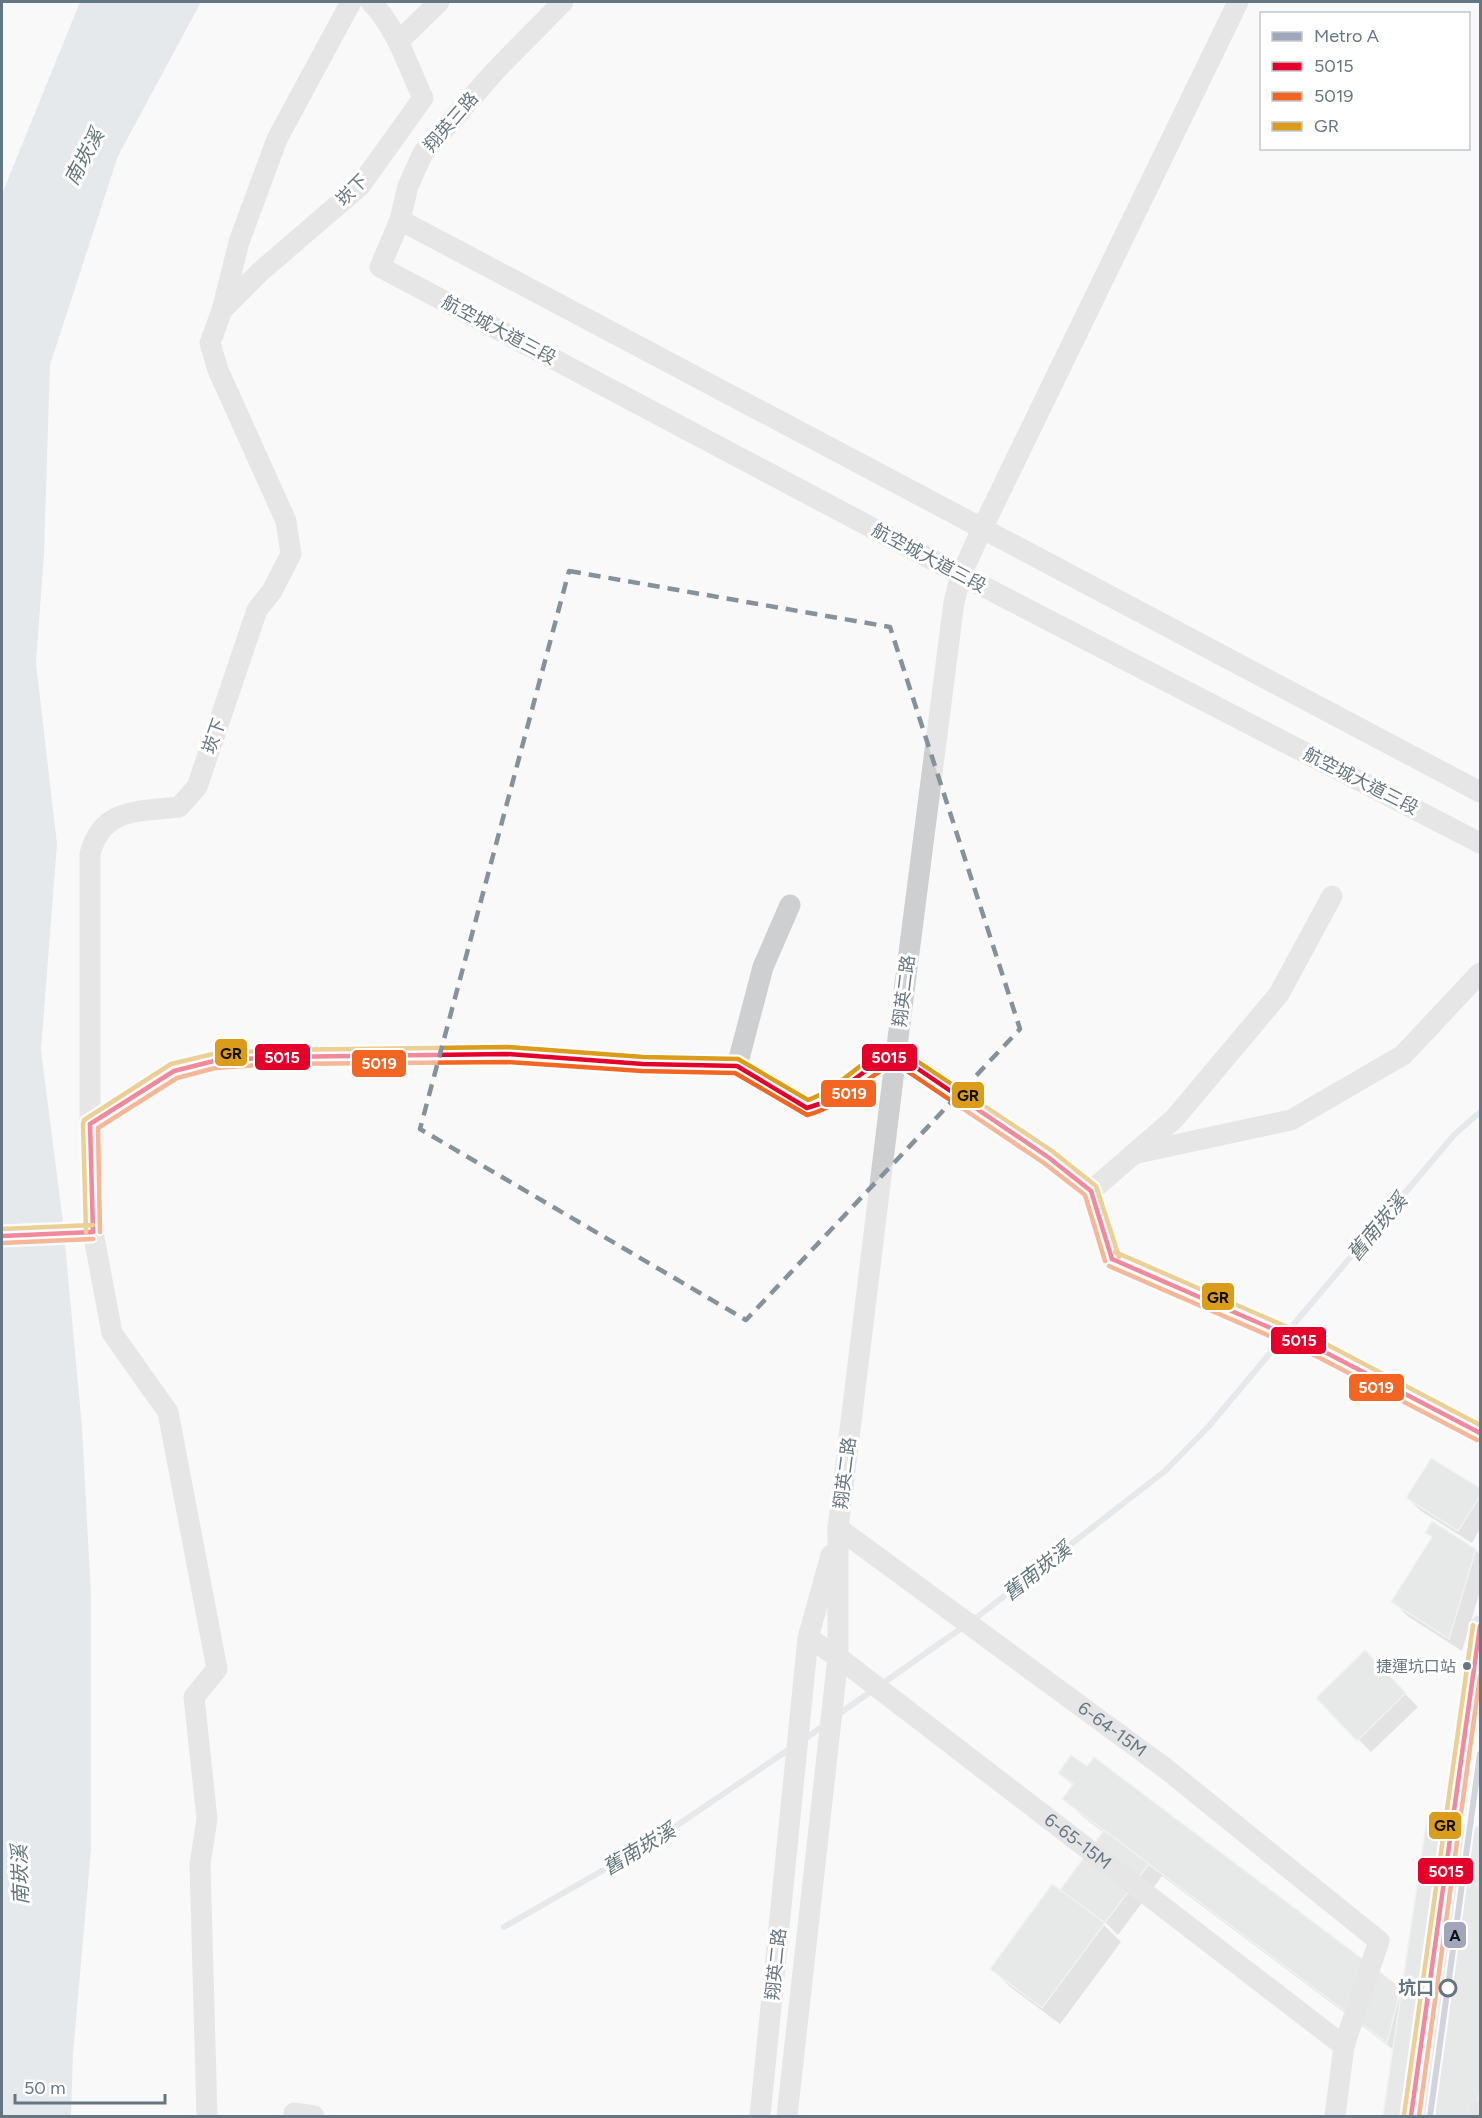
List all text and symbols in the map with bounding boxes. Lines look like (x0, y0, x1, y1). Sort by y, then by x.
legend (1260, 12, 1470, 150)
text: Metro A (1314, 25, 1379, 47)
text: 5015 (1314, 55, 1354, 77)
text: 5019 (1314, 85, 1354, 107)
street label: 翔英三路 (419, 88, 483, 156)
text: GR (1314, 115, 1339, 137)
water label: 南崁溪 (59, 122, 110, 189)
street label: 崁下 (331, 169, 373, 211)
street label: 航空城大道三段 (438, 291, 560, 369)
street label: 航空城大道三段 (868, 519, 990, 597)
street label: 崁下 (198, 715, 230, 757)
street label: 航空城大道三段 (1300, 743, 1422, 819)
street label: 翔英二路 (889, 954, 919, 1028)
line badge: GR (214, 1038, 248, 1067)
line badge: 5015 (254, 1043, 311, 1071)
line badge: 5015 (861, 1043, 918, 1072)
text: GR (220, 1044, 242, 1063)
text: 5015 (264, 1048, 300, 1067)
text: 5015 (871, 1048, 907, 1067)
line badge: 5019 (351, 1049, 407, 1078)
text: 5019 (361, 1054, 397, 1073)
line badge: 5019 (820, 1079, 877, 1108)
line badge: GR (951, 1081, 985, 1109)
text: 5019 (831, 1084, 867, 1103)
text: GR (957, 1086, 979, 1105)
water label: 舊南崁溪 (1342, 1186, 1414, 1265)
line badge: GR (1201, 1282, 1235, 1311)
text: GR (1207, 1288, 1229, 1307)
line badge: 5015 (1270, 1326, 1327, 1355)
text: 5015 (1281, 1331, 1317, 1350)
line badge: 5019 (1348, 1373, 1405, 1402)
text: 5019 (1358, 1378, 1394, 1397)
street label: 翔英二路 (830, 1436, 860, 1510)
water label: 舊南崁溪 (998, 1535, 1078, 1605)
place label: 捷運坑口站 (1376, 1657, 1456, 1676)
marker: 捷運坑口站 (1461, 1660, 1473, 1672)
street label: 6-64-15M (1073, 1697, 1151, 1762)
street label: 6-65-15M (1040, 1809, 1116, 1874)
line badge: GR (1428, 1811, 1462, 1840)
text: GR (1434, 1816, 1456, 1835)
water label: 舊南崁溪 (599, 1817, 682, 1880)
water label: 南崁溪 (7, 1842, 33, 1905)
line badge: 5015 (1417, 1857, 1474, 1885)
text: 5015 (1428, 1862, 1464, 1881)
line badge: A (1443, 1921, 1467, 1949)
text: A (1449, 1926, 1461, 1945)
street label: 翔英二路 (761, 1927, 791, 2001)
place label: 坑口 (1398, 1977, 1434, 1999)
marker: 坑口 (1439, 1979, 1457, 1997)
scale bar (15, 2067, 165, 2105)
text: 50 m (24, 2077, 66, 2099)

